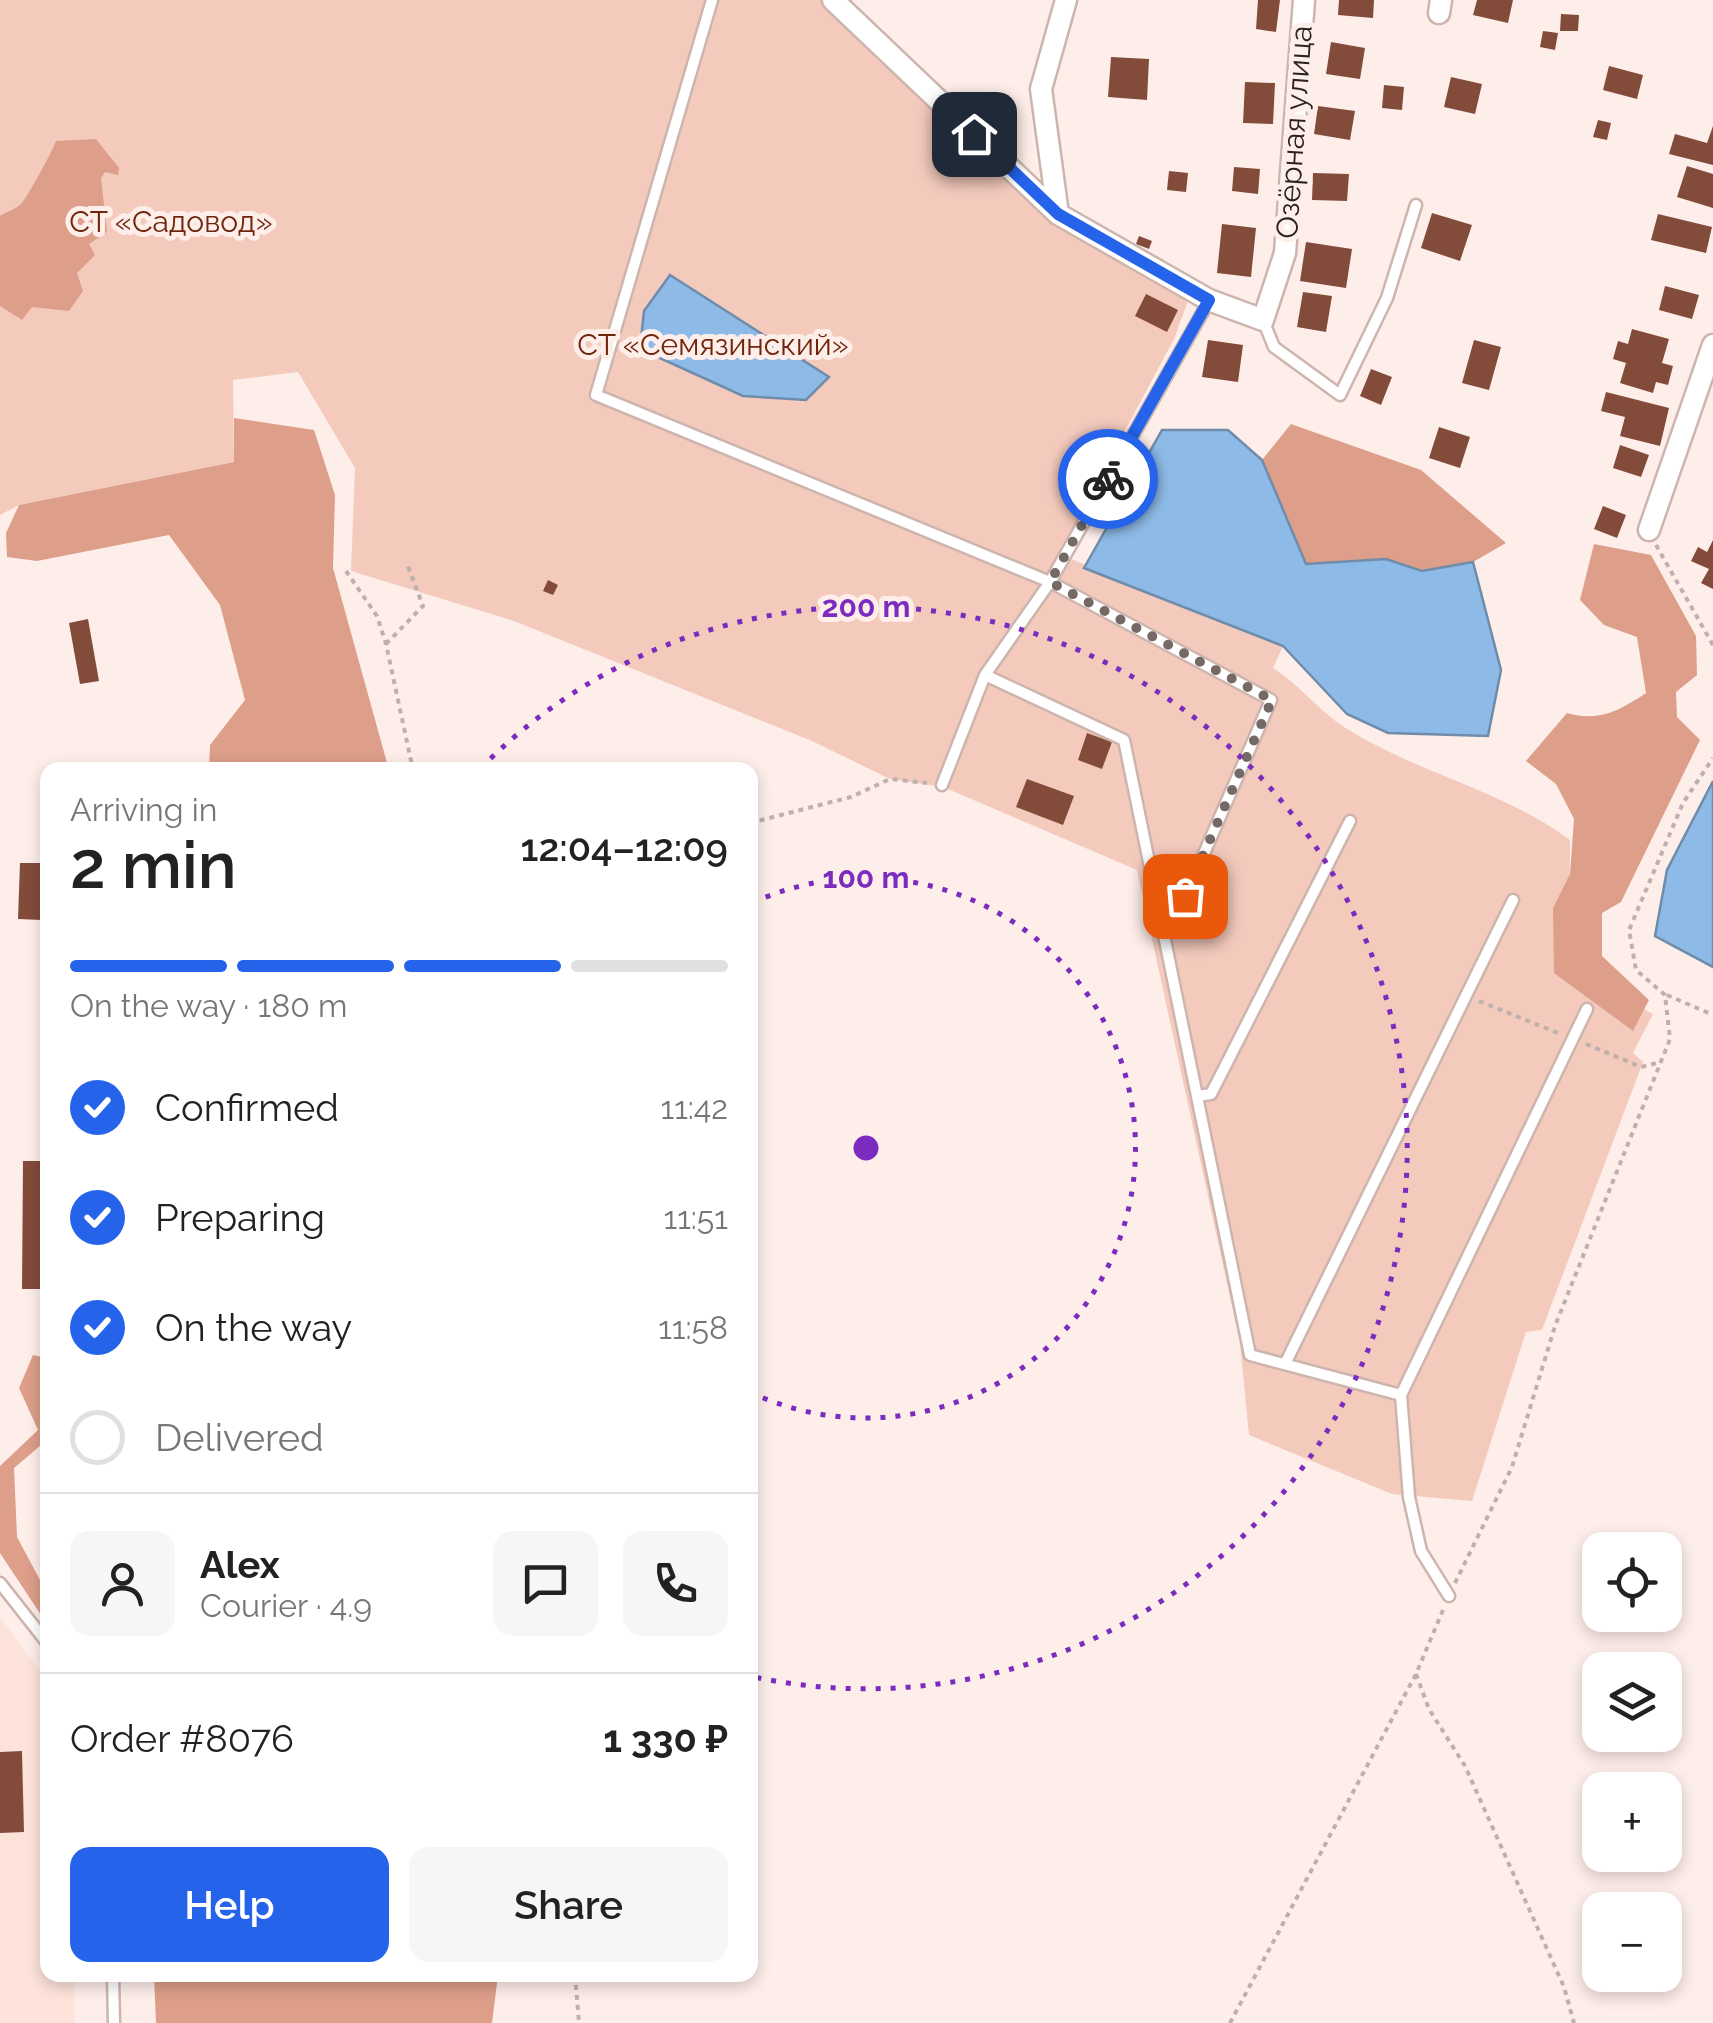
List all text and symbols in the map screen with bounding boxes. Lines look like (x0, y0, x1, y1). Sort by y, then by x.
street label: Озёрная улица (1269, 24, 1319, 240)
pin (932, 92, 1017, 177)
icon: home (947, 107, 1002, 162)
park label: СТ «Садовод» (69, 204, 273, 239)
park label: СТ «Семязинский» (577, 327, 849, 362)
courier (1058, 429, 1158, 529)
icon: bike (1081, 452, 1136, 507)
text: 200 m (822, 589, 910, 624)
text: Arriving in (70, 791, 217, 828)
text: 12:04–12:09 (521, 825, 728, 870)
text: 2 min (70, 827, 237, 903)
pin (1143, 854, 1228, 939)
text: 100 m (823, 860, 909, 895)
icon: bag (1158, 869, 1213, 924)
text: On the way · 180 m (70, 987, 347, 1024)
icon: check (70, 1080, 125, 1135)
text: Confirmed (155, 1085, 339, 1130)
text: 11:42 (660, 1089, 728, 1126)
centre of rings (848, 1130, 884, 1166)
icon: check (70, 1190, 125, 1245)
text: Preparing (155, 1195, 325, 1240)
text: 11:51 (663, 1199, 728, 1236)
icon: check (70, 1300, 125, 1355)
text: On the way (155, 1305, 352, 1350)
text: 11:58 (658, 1309, 728, 1346)
text: Delivered (155, 1415, 324, 1460)
button: person (70, 1531, 175, 1636)
button: chat (493, 1531, 598, 1636)
button: phone (623, 1531, 728, 1636)
map controls (1582, 1532, 1682, 1992)
button: locate (1582, 1532, 1682, 1632)
text: Alex (200, 1542, 280, 1587)
text: Courier · 4.9 (200, 1587, 372, 1624)
button: layers (1582, 1652, 1682, 1752)
text: Order #8076 (70, 1716, 294, 1761)
text: 1 330 ₽ (603, 1716, 728, 1761)
button: + (1582, 1772, 1682, 1872)
button: Help (70, 1847, 389, 1962)
button: Share (409, 1847, 728, 1962)
button: − (1582, 1892, 1682, 1992)

